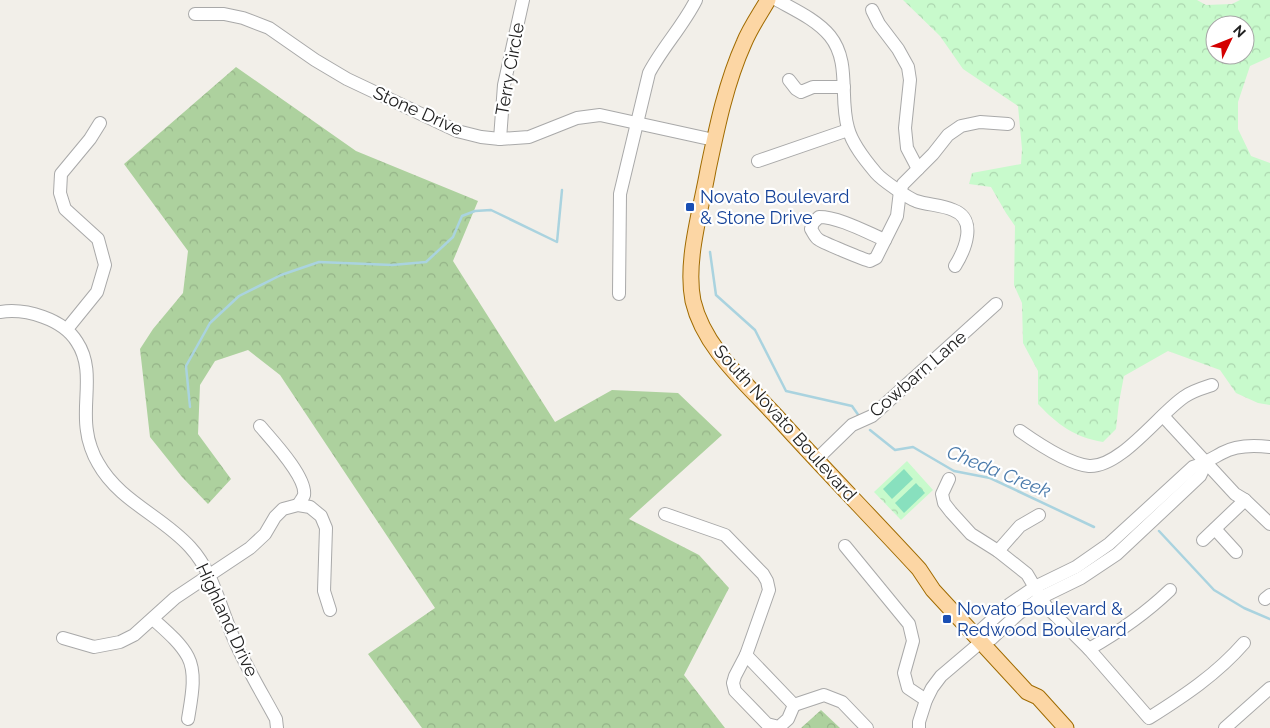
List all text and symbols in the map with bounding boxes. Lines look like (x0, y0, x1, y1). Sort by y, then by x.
north arrow (1205, 15, 1255, 65)
street label: Terry Circle (491, 21, 528, 117)
text: N (1230, 22, 1249, 40)
street label: Stone Drive (370, 81, 467, 140)
place label: Novato Boulevard & Stone Drive (700, 186, 849, 228)
marker: Novato Boulevard & Stone Drive (684, 201, 696, 213)
street label: Cowbarn Lane (865, 326, 971, 421)
street label: South Novato Boulevard (710, 340, 861, 505)
water label: Cheda Creek (944, 440, 1054, 502)
street label: Highland Drive (192, 560, 263, 680)
place label: Novato Boulevard & Redwood Boulevard (957, 598, 1127, 640)
marker: Novato Boulevard & Redwood Boulevard (941, 613, 953, 625)

